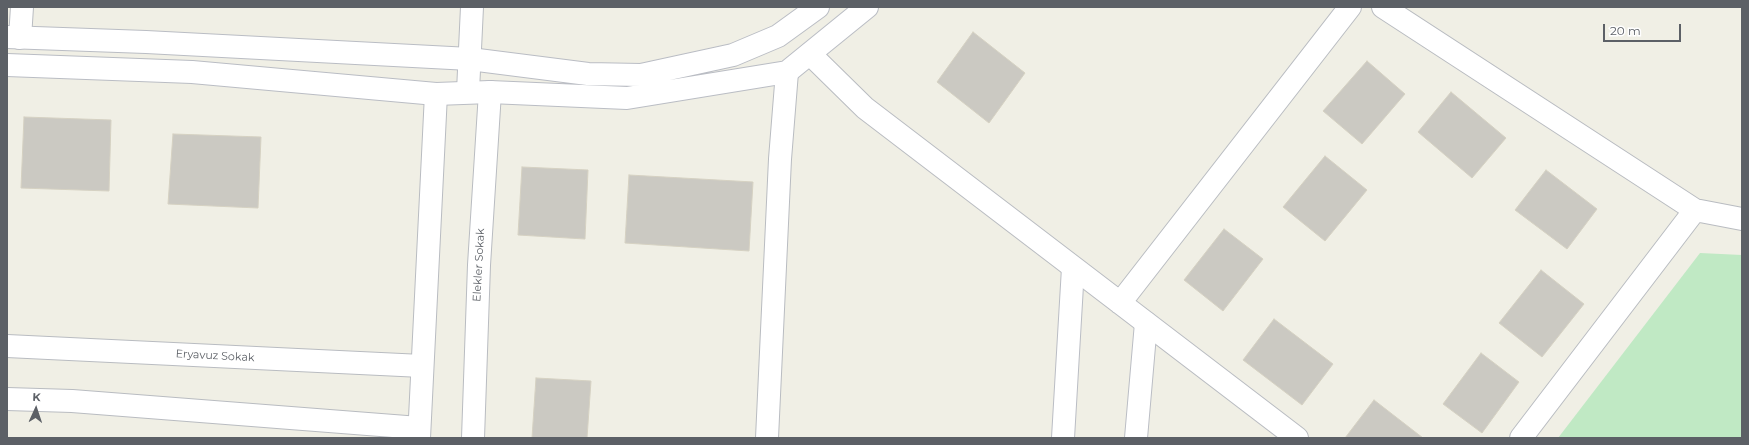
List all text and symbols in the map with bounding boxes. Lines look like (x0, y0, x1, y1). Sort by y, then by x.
scale bar (1605, 16, 1683, 42)
text: 20 m (1610, 23, 1641, 38)
street label: Elekler Sokak (470, 228, 488, 302)
street label: Eryavuz Sokak (175, 347, 255, 365)
north arrow (16, 389, 56, 429)
text: K (32, 390, 41, 404)

